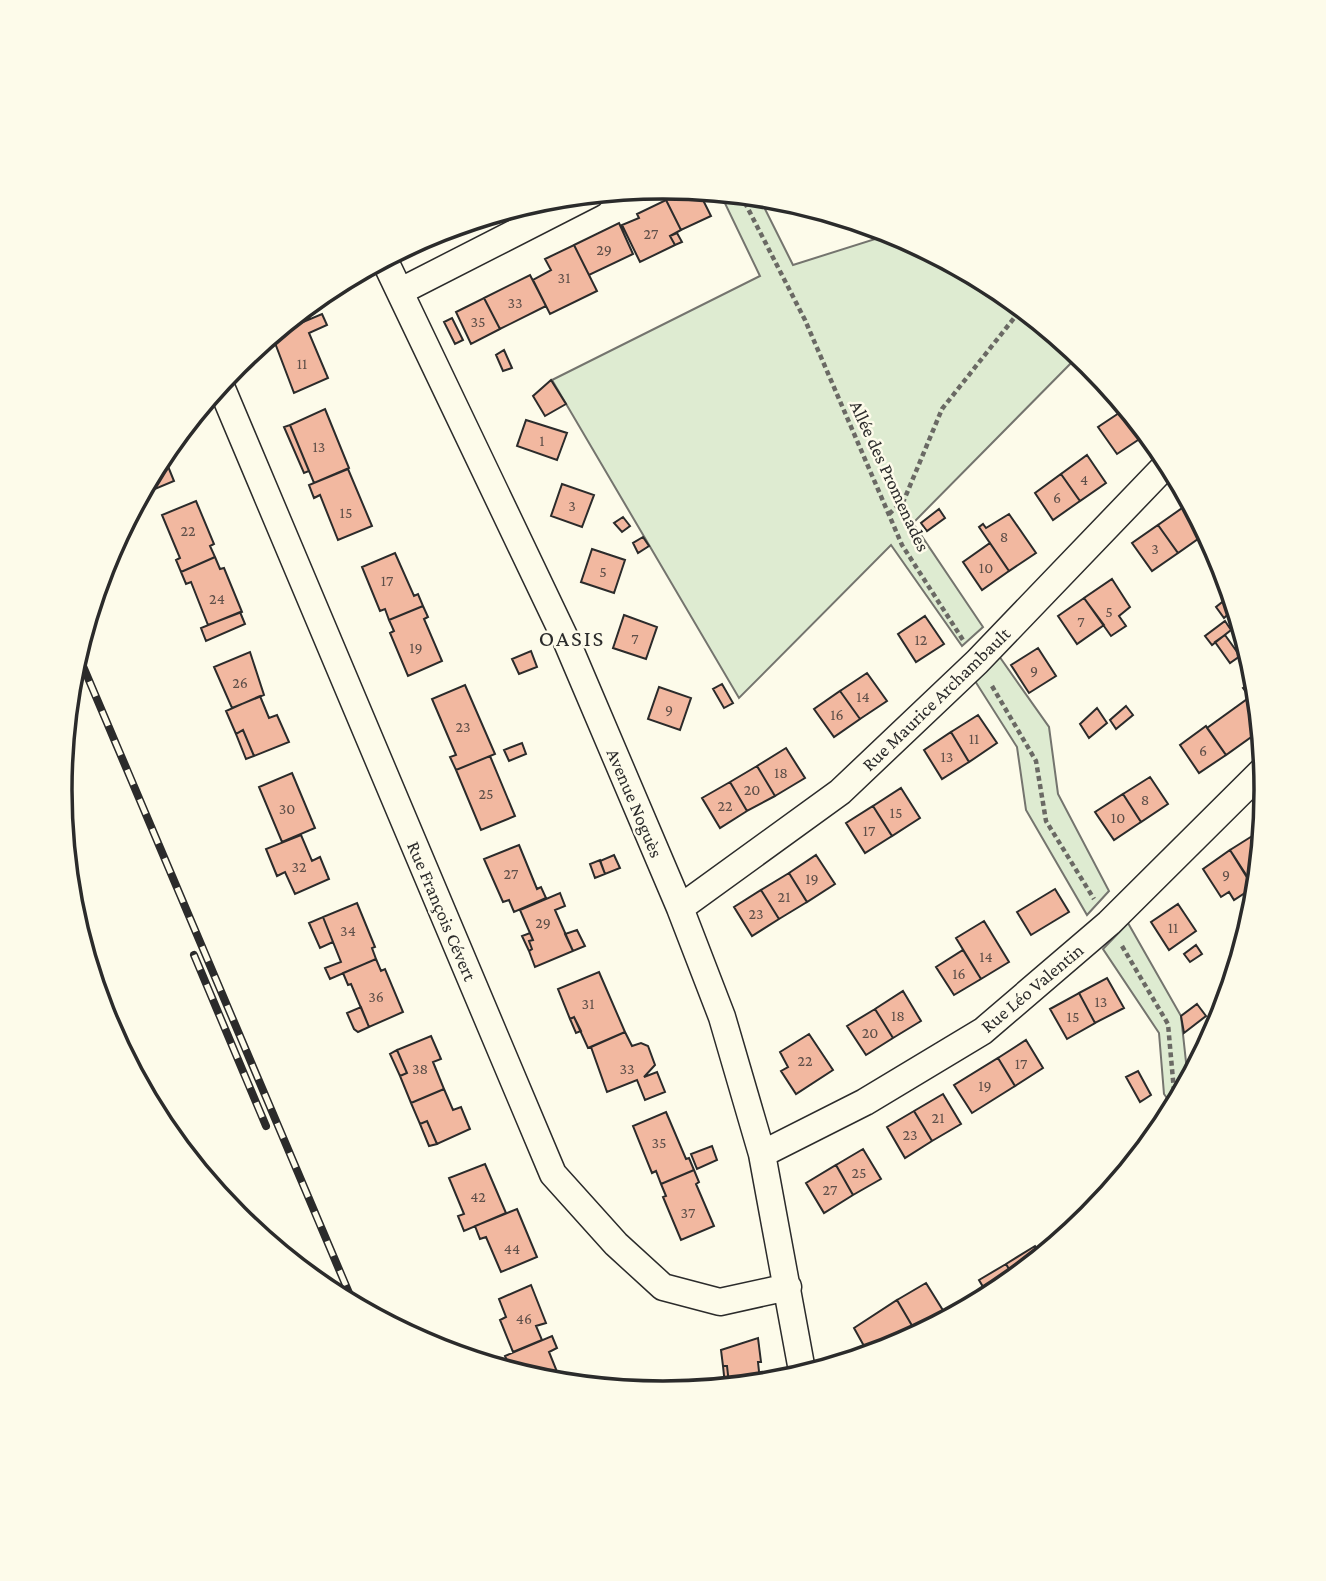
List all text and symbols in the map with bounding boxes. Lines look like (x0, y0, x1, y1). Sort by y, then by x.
house number: 27 (644, 225, 659, 242)
house number: 29 (596, 241, 612, 258)
house number: 31 (558, 269, 570, 286)
house number: 33 (507, 294, 523, 311)
house number: 35 (470, 313, 486, 330)
house number: 11 (297, 355, 307, 372)
street label: Allée des Promenades (846, 397, 934, 555)
house number: 1 (539, 432, 545, 449)
house number: 13 (313, 438, 325, 455)
house number: 4 (1080, 471, 1088, 488)
house number: 6 (1053, 489, 1061, 506)
house number: 3 (568, 497, 576, 514)
house number: 15 (340, 504, 352, 521)
house number: 22 (180, 522, 196, 539)
house number: 8 (1000, 528, 1008, 545)
house number: 3 (1151, 540, 1159, 557)
house number: 10 (979, 559, 993, 576)
house number: 5 (599, 563, 607, 580)
house number: 17 (381, 572, 394, 589)
house number: 24 (209, 590, 225, 607)
house number: 5 (1105, 603, 1113, 620)
house number: 7 (1077, 613, 1085, 630)
street label: Rue Maurice Archambault (858, 622, 1015, 775)
district label: OASIS (539, 625, 605, 651)
house number: 7 (631, 630, 639, 647)
house number: 12 (915, 631, 928, 648)
house number: 19 (409, 639, 423, 656)
house number: 9 (1030, 662, 1038, 679)
house number: 26 (232, 674, 248, 691)
house number: 14 (856, 688, 870, 705)
house number: 9 (665, 701, 673, 718)
house number: 16 (830, 706, 844, 723)
house number: 23 (455, 718, 471, 735)
house number: 11 (969, 730, 979, 747)
house number: 6 (1199, 742, 1207, 759)
street label: Avenue Noguès (603, 745, 667, 861)
house number: 13 (941, 748, 953, 765)
house number: 18 (774, 764, 788, 781)
house number: 20 (744, 781, 760, 798)
house number: 25 (478, 785, 494, 802)
house number: 8 (1141, 791, 1149, 808)
house number: 22 (717, 797, 733, 814)
house number: 30 (279, 800, 295, 817)
house number: 15 (890, 804, 902, 821)
house number: 10 (1111, 809, 1125, 826)
house number: 17 (863, 822, 876, 839)
street label: Rue François Cévert (403, 838, 481, 985)
house number: 32 (291, 858, 307, 875)
house number: 27 (504, 865, 519, 882)
house number: 9 (1222, 866, 1230, 883)
house number: 19 (805, 870, 819, 887)
house number: 21 (778, 888, 790, 905)
house number: 23 (748, 905, 764, 922)
house number: 29 (535, 914, 551, 931)
house number: 11 (1168, 919, 1178, 936)
house number: 34 (340, 922, 356, 939)
street label: Rue Léo Valentin (977, 939, 1087, 1037)
house number: 14 (979, 948, 993, 965)
house number: 16 (952, 965, 966, 982)
house number: 36 (368, 988, 384, 1005)
house number: 13 (1095, 993, 1107, 1010)
house number: 31 (582, 995, 594, 1012)
house number: 18 (891, 1007, 905, 1024)
house number: 15 (1067, 1008, 1079, 1025)
house number: 20 (862, 1024, 878, 1041)
house number: 22 (797, 1052, 813, 1069)
house number: 17 (1015, 1055, 1028, 1072)
house number: 38 (412, 1060, 428, 1077)
house number: 33 (619, 1060, 635, 1077)
house number: 19 (978, 1077, 992, 1094)
house number: 21 (932, 1109, 944, 1126)
house number: 23 (902, 1126, 918, 1143)
house number: 35 (651, 1134, 667, 1151)
house number: 25 (851, 1164, 867, 1181)
house number: 27 (823, 1181, 838, 1198)
house number: 42 (470, 1188, 486, 1205)
house number: 37 (681, 1204, 696, 1221)
house number: 44 (504, 1240, 520, 1257)
house number: 46 (516, 1310, 532, 1327)

